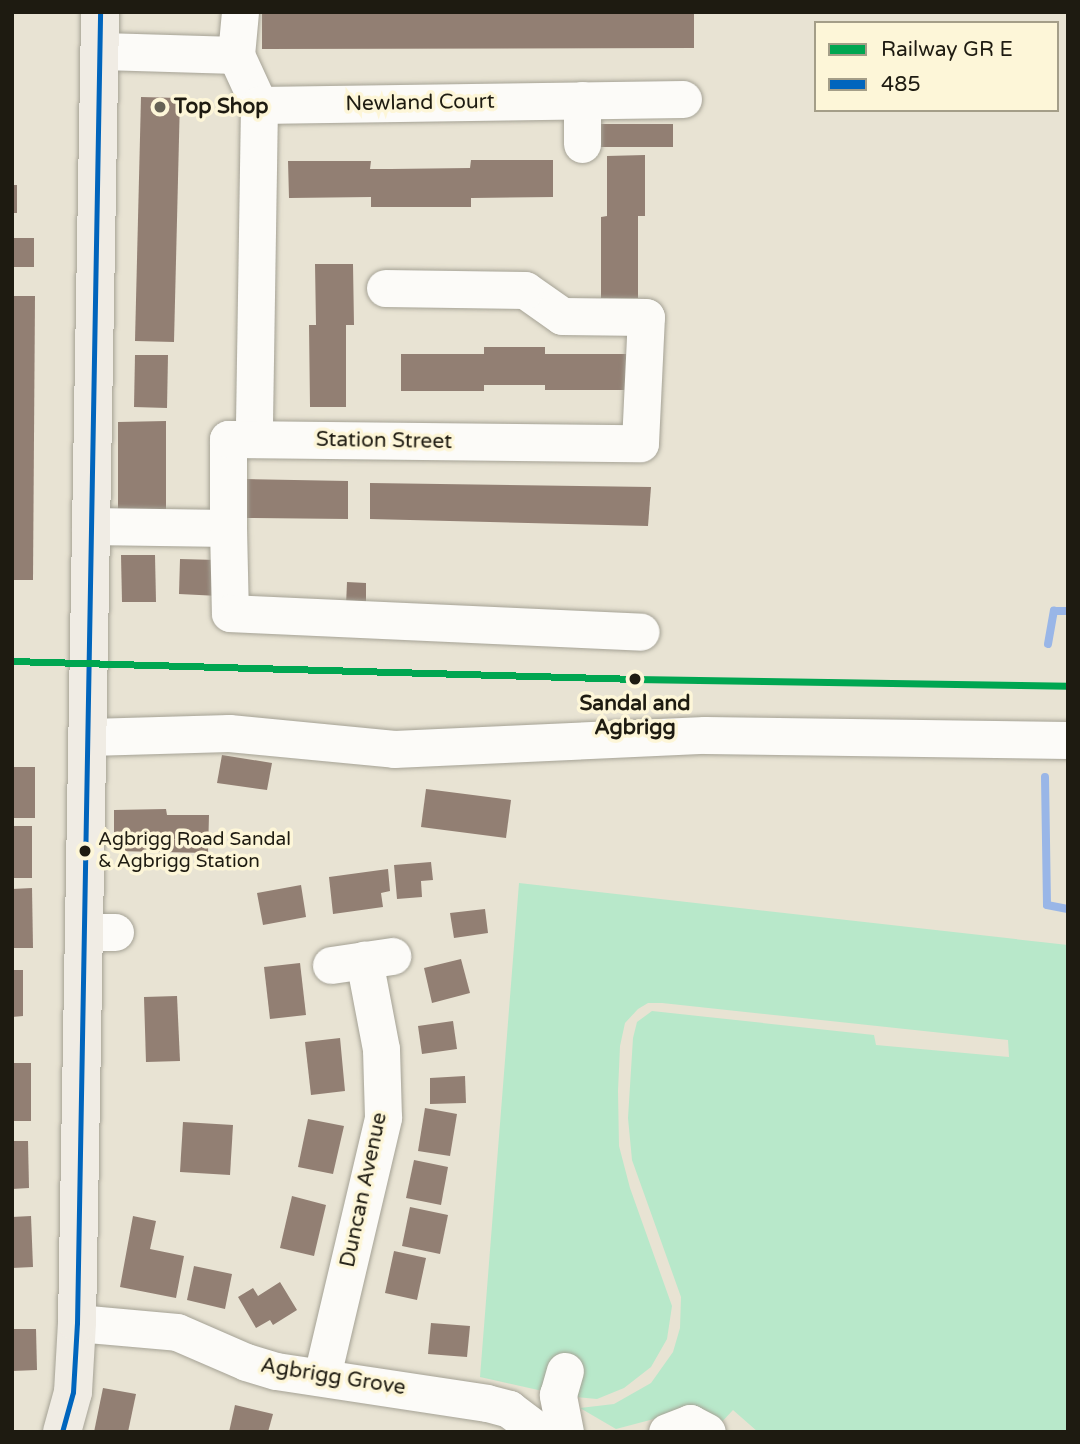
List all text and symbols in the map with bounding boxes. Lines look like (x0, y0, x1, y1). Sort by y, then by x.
legend (814, 21, 1059, 112)
text: Railway GR E (881, 37, 1013, 62)
text: 485 (881, 72, 921, 97)
street label: Newland Court (345, 89, 495, 117)
place label: Top Shop (174, 94, 268, 120)
marker: Top Shop (152, 99, 168, 115)
street label: Station Street (316, 427, 452, 455)
marker: Sandal and Agbrigg (625, 669, 645, 689)
place label: Sandal and Agbrigg (579, 691, 691, 741)
place label: Agbrigg Road Sandal & Agbrigg Station (98, 829, 291, 873)
marker: Agbrigg Road Sandal & Agbrigg Station (78, 844, 92, 858)
street label: Duncan Avenue (335, 1110, 393, 1270)
street label: Agbrigg Grove (259, 1353, 407, 1401)

